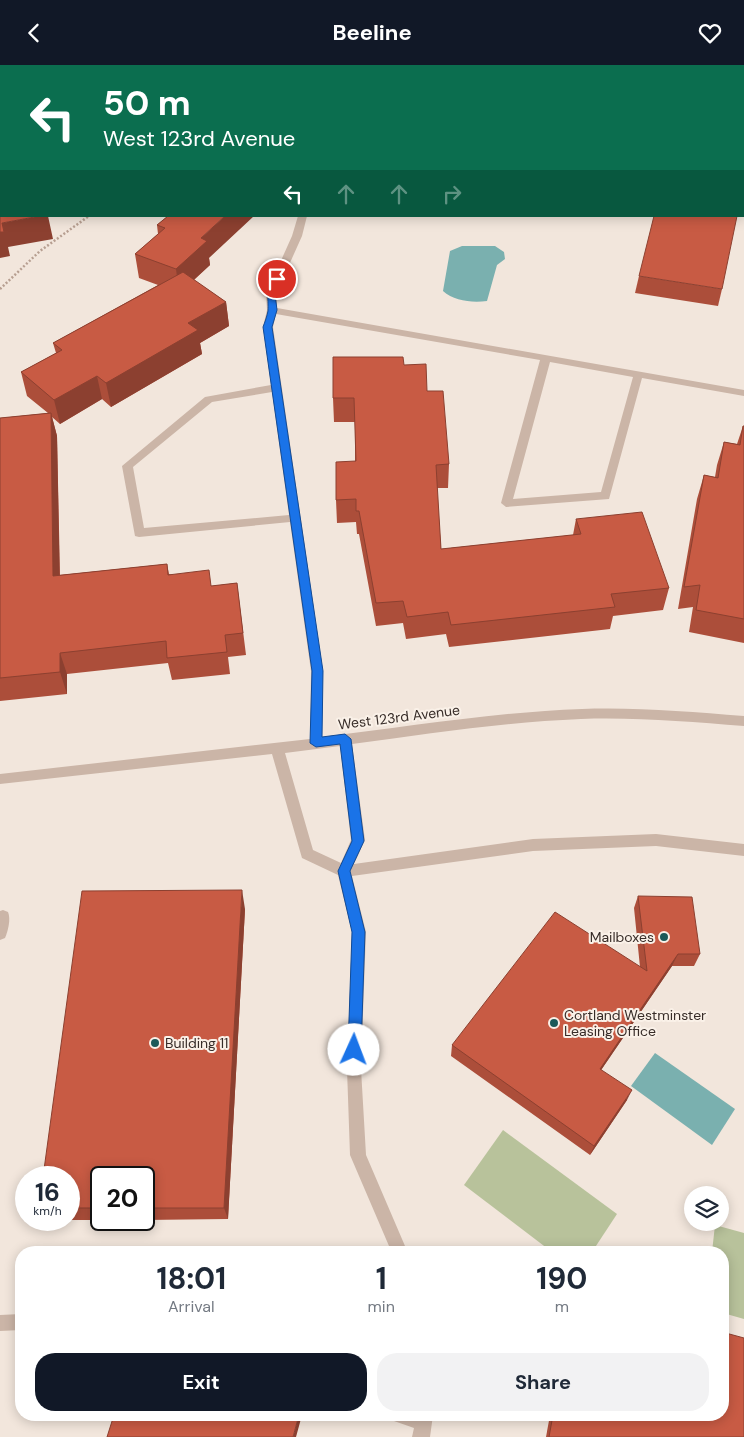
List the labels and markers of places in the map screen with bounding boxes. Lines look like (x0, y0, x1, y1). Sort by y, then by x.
pin (256, 258, 298, 300)
place label: Mailboxes (590, 928, 654, 946)
marker: Mailboxes (658, 931, 670, 943)
place label: Cortland Westminster Leasing Office (564, 1006, 706, 1040)
marker: Cortland Westminster Leasing Office (548, 1017, 560, 1029)
place label: Building 11 (165, 1034, 228, 1052)
marker: Building 11 (149, 1037, 161, 1049)

